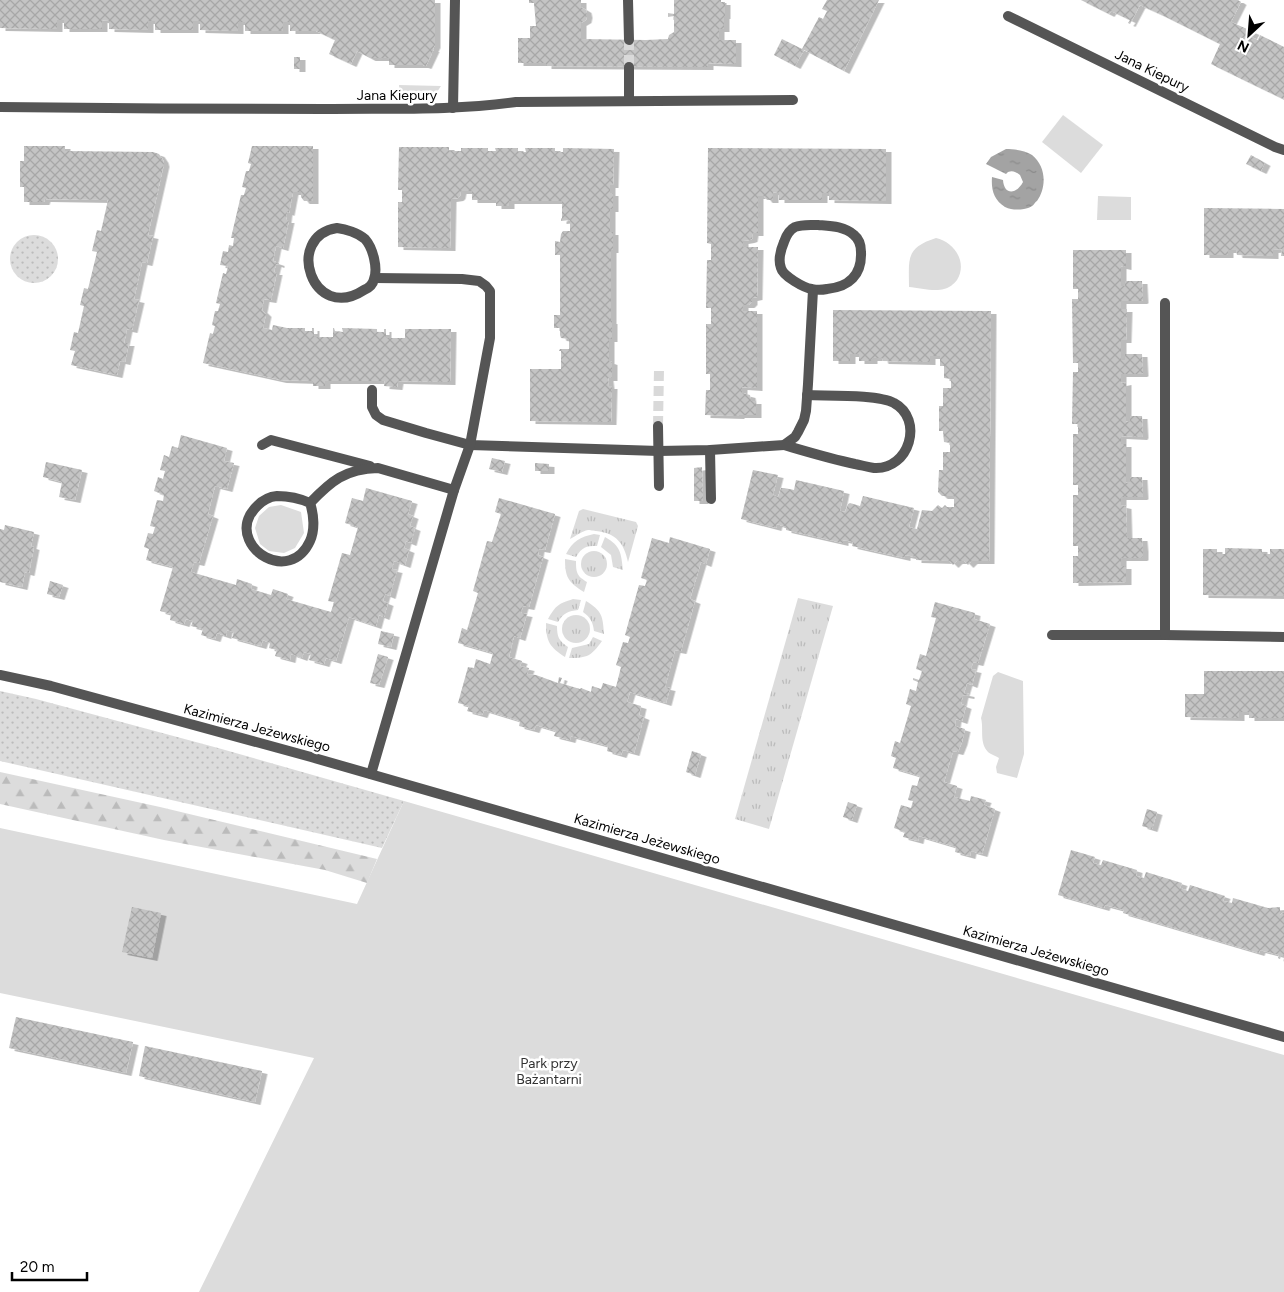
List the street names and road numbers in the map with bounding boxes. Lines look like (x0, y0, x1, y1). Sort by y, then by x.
street label: Jana Kiepury (1112, 46, 1192, 97)
street label: Jana Kiepury (357, 87, 438, 104)
street label: Kazimierza Jeżewskiego (182, 700, 332, 756)
street label: Kazimierza Jeżewskiego (572, 810, 722, 868)
street label: Kazimierza Jeżewskiego (961, 922, 1111, 980)

